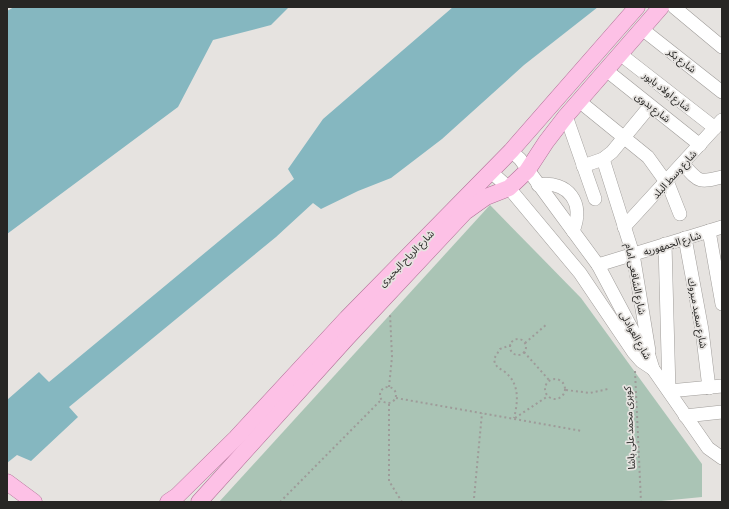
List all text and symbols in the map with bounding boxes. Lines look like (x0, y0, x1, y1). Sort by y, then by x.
street label: شارع بكر (663, 44, 699, 77)
street label: شارع اولاد بابور (639, 68, 693, 115)
street label: شارع بدوى (632, 89, 673, 126)
street label: شارع وسط البلد (649, 147, 700, 202)
street label: شارع الرياح البحيرى (376, 227, 438, 290)
street label: شارع الجمهوريه (642, 229, 703, 259)
street label: شارع الشافعى امام (620, 242, 649, 316)
street label: شارع سعيد مبروك (684, 277, 710, 350)
street label: شارع العوادلى (616, 309, 654, 362)
street label: كوبرى محمد على باشا (621, 385, 638, 470)

